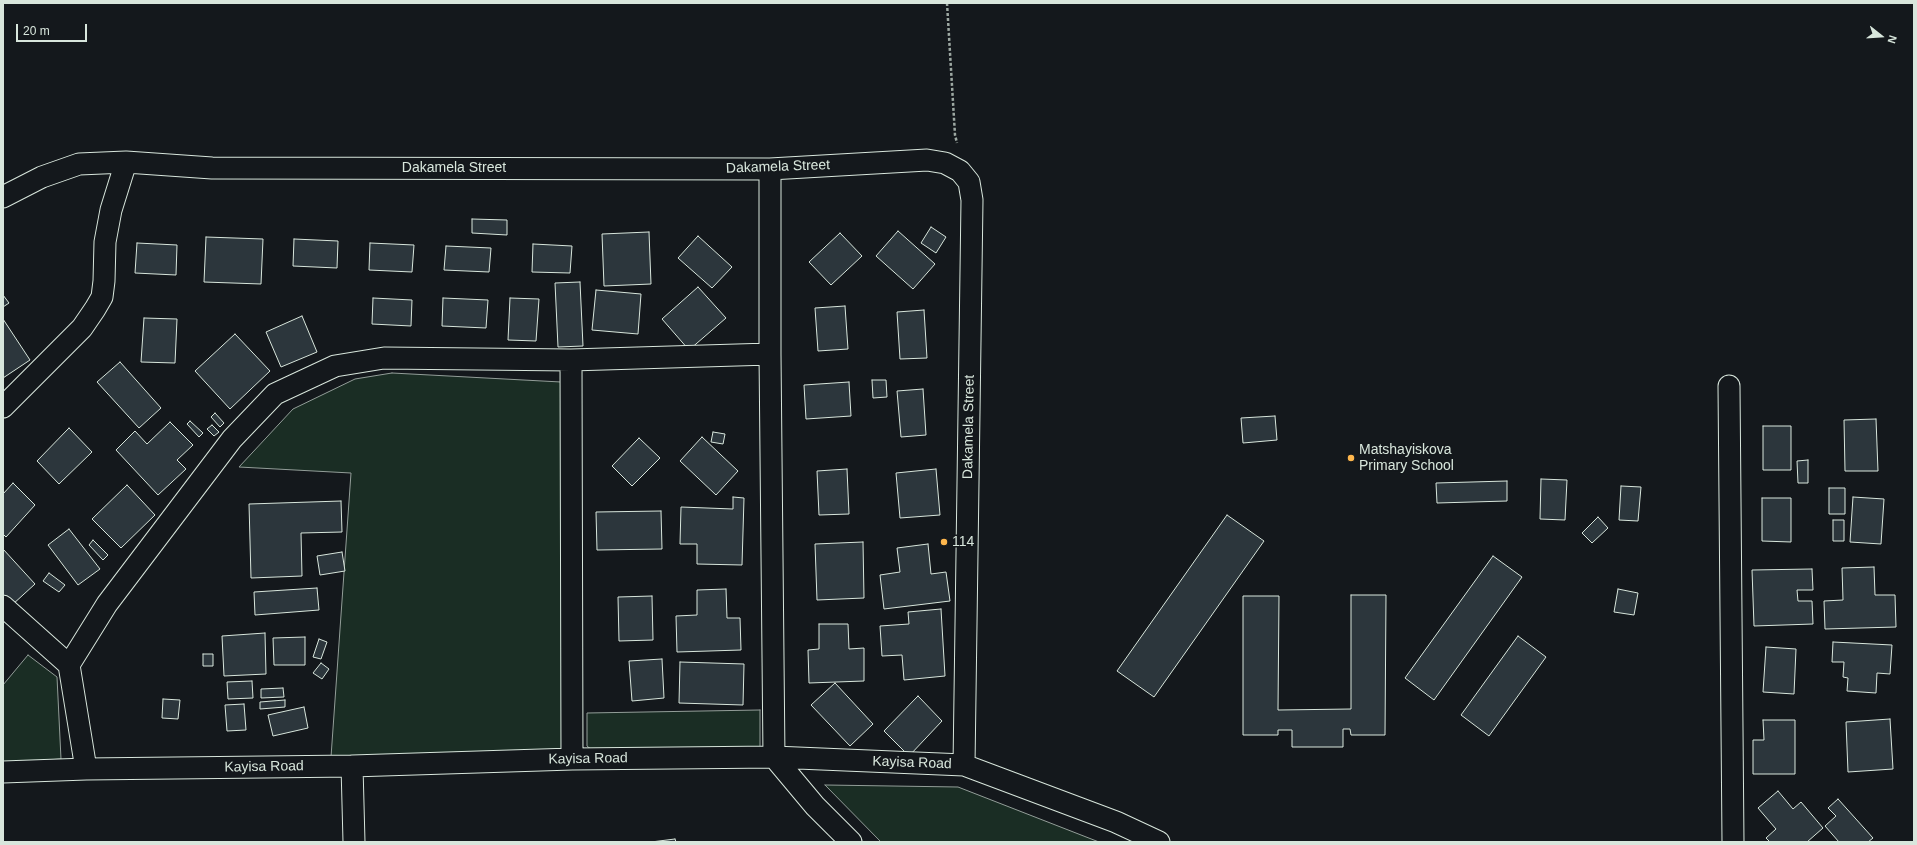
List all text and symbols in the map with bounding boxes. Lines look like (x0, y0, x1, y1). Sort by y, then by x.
scale bar (18, 16, 89, 42)
north arrow (1861, 16, 1901, 56)
text: 20 m (23, 24, 50, 38)
text: N (1886, 34, 1899, 45)
street label: Dakamela Street (726, 157, 830, 177)
street label: Dakamela Street (402, 160, 506, 176)
street label: Dakamela Street (960, 375, 978, 479)
place label: Matshayiskova Primary School (1359, 442, 1454, 474)
marker: Matshayiskova Primary School (1346, 453, 1356, 463)
place label: 114 (952, 534, 974, 550)
marker: 114 (939, 537, 949, 547)
street label: Kayisa Road (548, 750, 628, 768)
street label: Kayisa Road (872, 753, 952, 773)
street label: Kayisa Road (224, 758, 304, 776)

